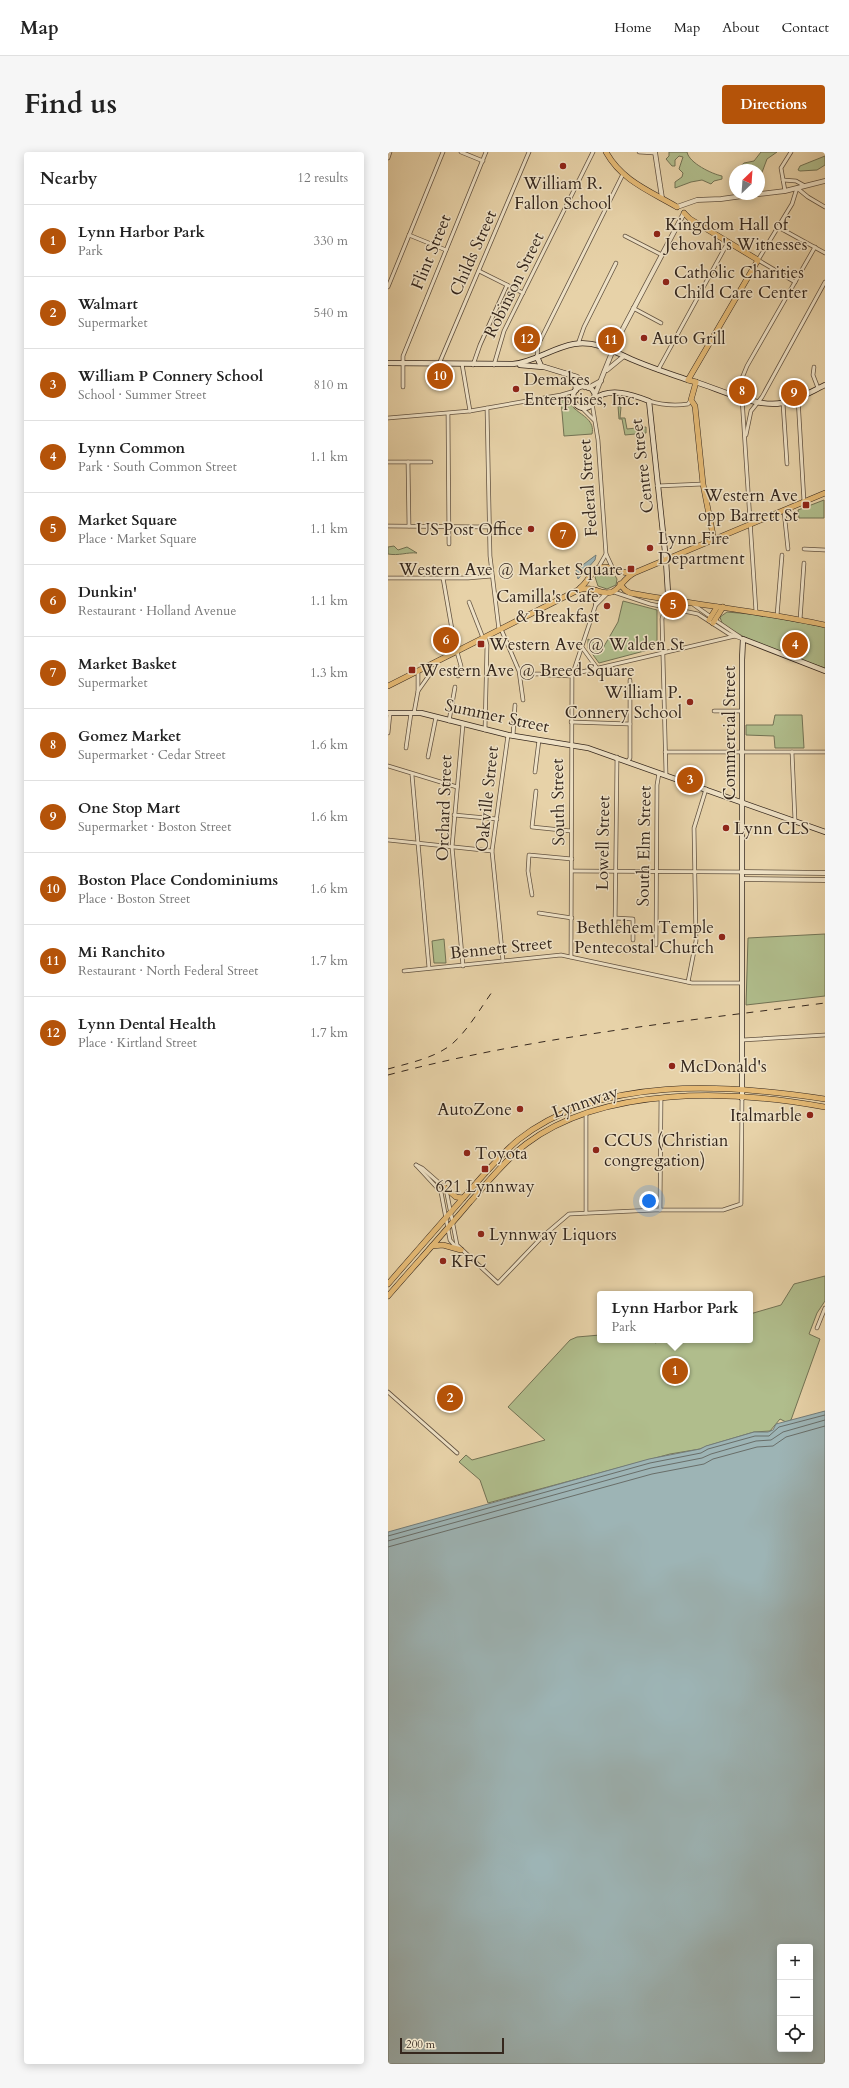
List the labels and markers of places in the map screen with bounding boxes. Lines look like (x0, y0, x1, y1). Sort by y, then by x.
marker: William R. Fallon School (558, 161, 568, 171)
place label: William R. Fallon School (514, 172, 612, 215)
place label: Kingdom Hall of Jehovah's Witnesses (662, 213, 808, 256)
marker: Kingdom Hall of Jehovah's Witnesses (652, 229, 662, 239)
place label: Catholic Charities Child Care Center (674, 261, 808, 304)
marker: Catholic Charities Child Care Center (661, 277, 671, 287)
pin: 12 (514, 324, 540, 354)
pin: 11 (598, 325, 624, 355)
place label: Auto Grill (652, 327, 726, 350)
marker: Auto Grill (639, 333, 649, 343)
pin: 10 (427, 361, 453, 391)
place label: Demakes Enterprises, Inc. (524, 368, 639, 411)
pin: 8 (729, 376, 755, 406)
pin: 9 (781, 378, 807, 408)
marker: Demakes Enterprises, Inc. (511, 384, 521, 394)
place label: Western Ave opp Barrett St (698, 484, 799, 527)
marker: Western Ave opp Barrett St (801, 500, 811, 510)
place label: US Post Office (416, 518, 523, 541)
pin: 7 (550, 520, 576, 550)
marker: US Post Office (526, 524, 536, 534)
place label: Lynn Fire Department (658, 527, 745, 570)
marker: Lynn Fire Department (645, 543, 655, 553)
place label: Western Ave @ Market Square (398, 558, 623, 581)
marker: Western Ave @ Market Square (626, 564, 636, 574)
place label: Camilla's Cafe & Breakfast (496, 585, 600, 628)
pin: 5 (660, 590, 686, 620)
marker: Camilla's Cafe & Breakfast (602, 601, 612, 611)
pin: 6 (433, 625, 459, 655)
pin: 4 (782, 630, 808, 660)
place label: Western Ave @ Walden St (488, 633, 685, 656)
marker: Western Ave @ Walden St (476, 639, 486, 649)
place label: Western Ave @ Breed Square (419, 659, 635, 682)
marker: Western Ave @ Breed Square (407, 665, 417, 675)
place label: William P. Connery School (565, 681, 683, 724)
marker: William P. Connery School (685, 697, 695, 707)
pin: 3 (677, 765, 703, 795)
place label: Lynn CLS (734, 817, 809, 840)
marker: Lynn CLS (721, 823, 731, 833)
place label: Bethlehem Temple Pentecostal Church (574, 916, 715, 959)
marker: Bethlehem Temple Pentecostal Church (717, 932, 727, 942)
place label: McDonald's (680, 1055, 767, 1078)
marker: McDonald's (667, 1061, 677, 1071)
place label: AutoZone (437, 1098, 512, 1121)
marker: AutoZone (515, 1104, 525, 1114)
place label: Italmarble (730, 1104, 802, 1127)
marker: Italmarble (805, 1110, 815, 1120)
place label: CCUS (Christian congregation) (604, 1129, 729, 1172)
place label: Toyota (475, 1142, 528, 1165)
marker: CCUS (Christian congregation) (591, 1145, 601, 1155)
marker: Toyota (462, 1148, 472, 1158)
marker: 621 Lynnway (480, 1164, 490, 1174)
place label: 621 Lynnway (435, 1175, 535, 1198)
place label: Lynnway Liquors (489, 1223, 617, 1246)
marker: Lynnway Liquors (476, 1229, 486, 1239)
place label: KFC (451, 1250, 486, 1273)
marker: KFC (438, 1256, 448, 1266)
pin: 1 (662, 1356, 688, 1386)
pin: 2 (437, 1383, 463, 1413)

